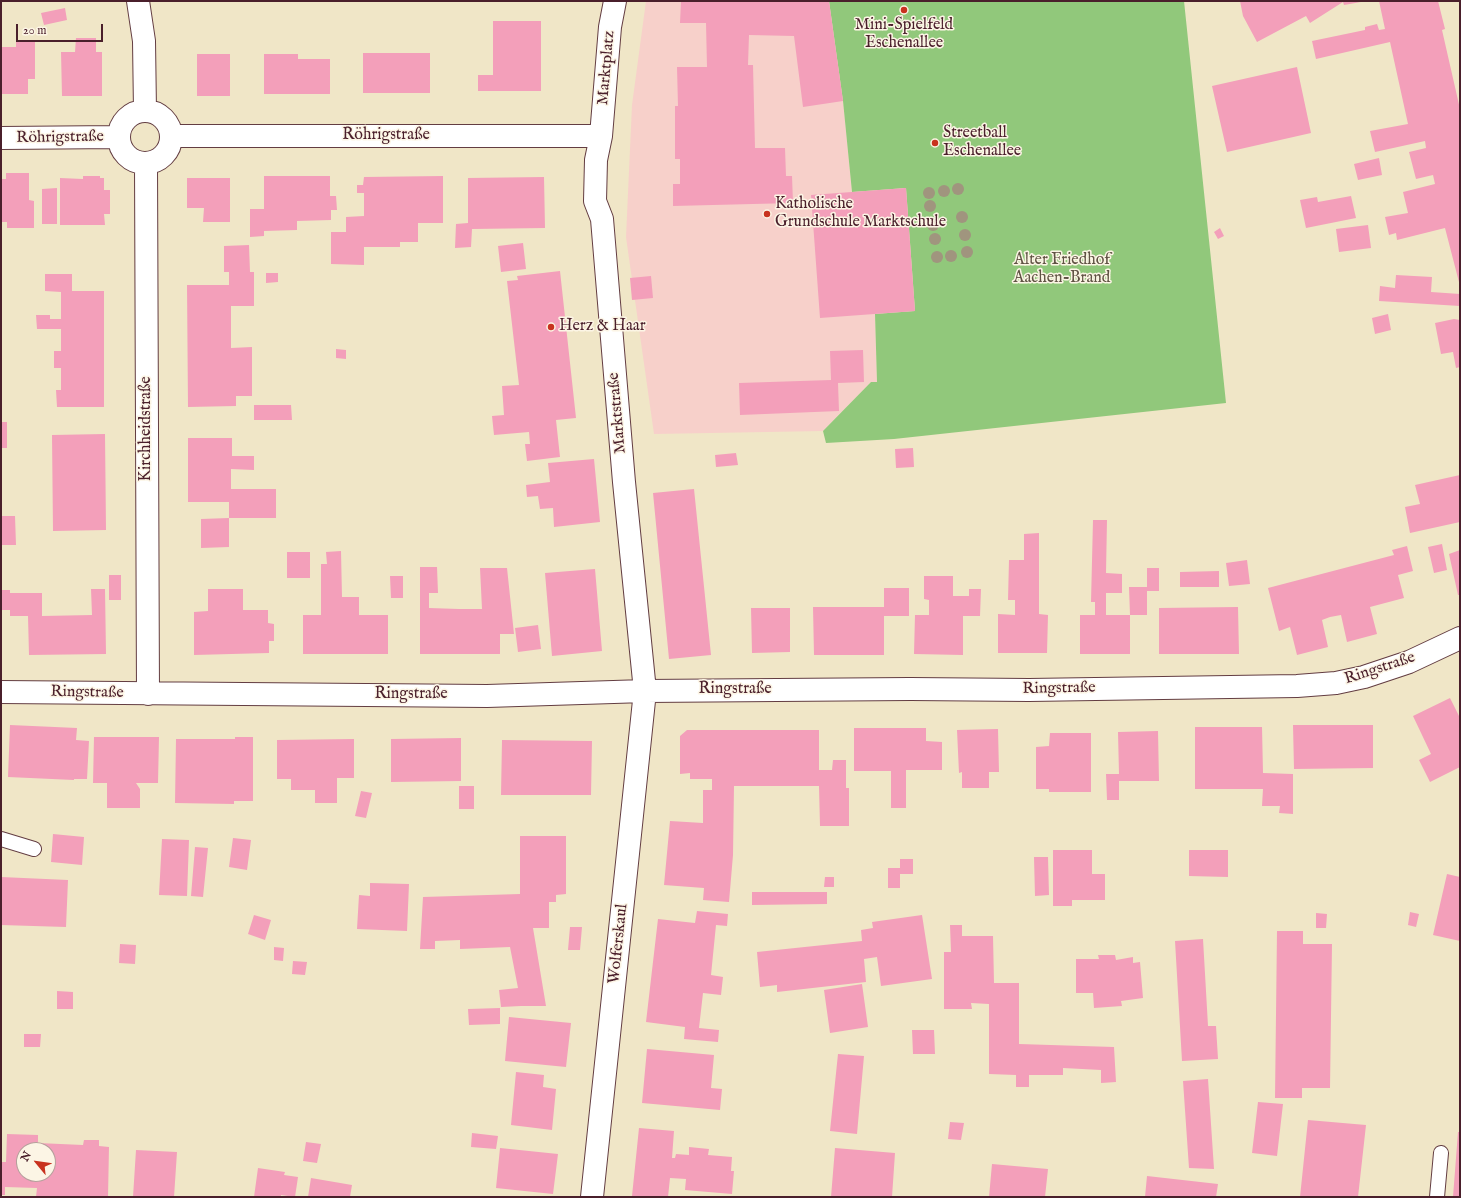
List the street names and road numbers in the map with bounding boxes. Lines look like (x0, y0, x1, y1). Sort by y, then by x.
street label: Marktplatz (594, 30, 620, 106)
street label: Röhrigstraße (342, 126, 430, 146)
street label: Röhrigstraße (16, 128, 104, 148)
street label: Marktstraße (605, 372, 631, 454)
street label: Kirchheidstraße (137, 376, 157, 482)
street label: Ringstraße (1342, 649, 1418, 689)
street label: Ringstraße (1022, 679, 1096, 699)
street label: Ringstraße (698, 680, 772, 700)
street label: Ringstraße (50, 683, 124, 703)
street label: Ringstraße (374, 685, 448, 705)
street label: Wolferskaul (605, 903, 633, 985)

